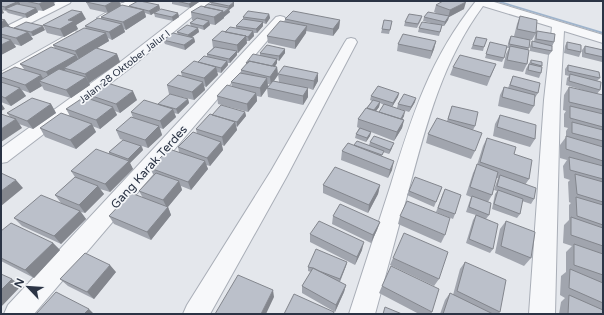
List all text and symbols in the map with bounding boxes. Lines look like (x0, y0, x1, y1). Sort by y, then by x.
street label: Jalan 28 Oktober Jalur I (77, 28, 172, 106)
street label: Gang Karak Terdes (108, 122, 190, 212)
north arrow (8, 267, 48, 307)
text: N (12, 276, 27, 290)

